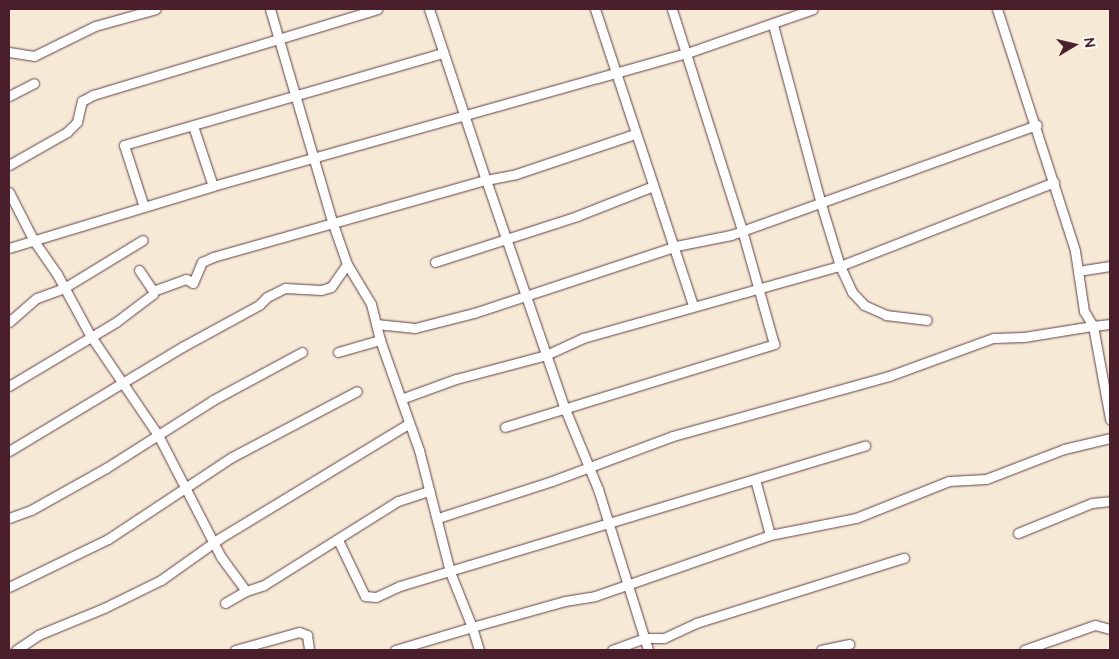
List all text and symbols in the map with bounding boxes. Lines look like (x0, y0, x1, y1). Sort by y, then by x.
north arrow (1049, 20, 1099, 70)
text: N (1078, 37, 1099, 49)

